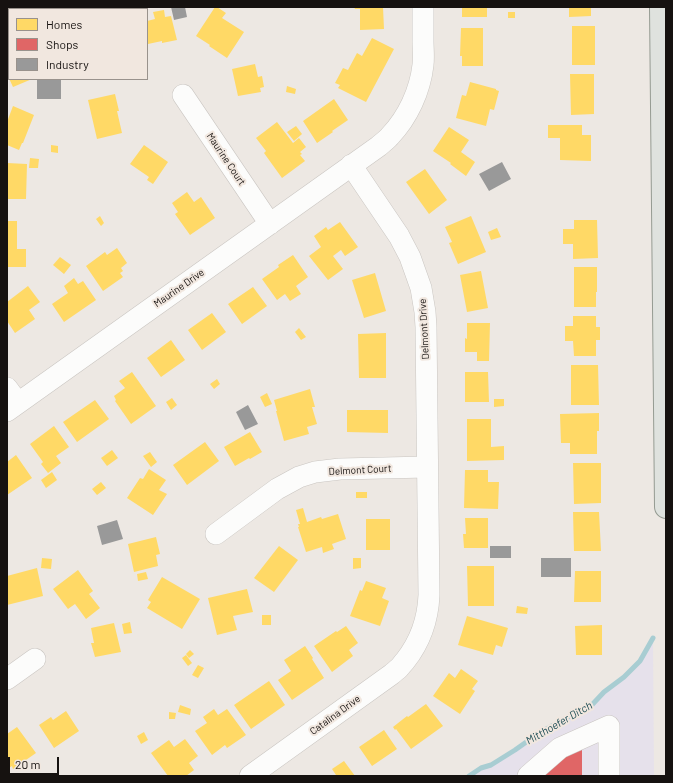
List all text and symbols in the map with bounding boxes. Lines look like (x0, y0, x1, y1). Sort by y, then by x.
legend (8, 8, 148, 80)
text: Homes (46, 17, 82, 31)
text: Shops (46, 37, 78, 51)
text: Industry (46, 57, 89, 71)
street label: Maurine Court (204, 130, 248, 188)
street label: Maurine Drive (152, 266, 206, 310)
street label: Delmont Drive (416, 298, 432, 360)
street label: Delmont Court (328, 462, 392, 478)
street label: Catalina Drive (307, 693, 363, 737)
water label: Mitthoefer Ditch (523, 699, 595, 747)
scale bar (10, 749, 61, 775)
text: 20 m (15, 757, 41, 771)

